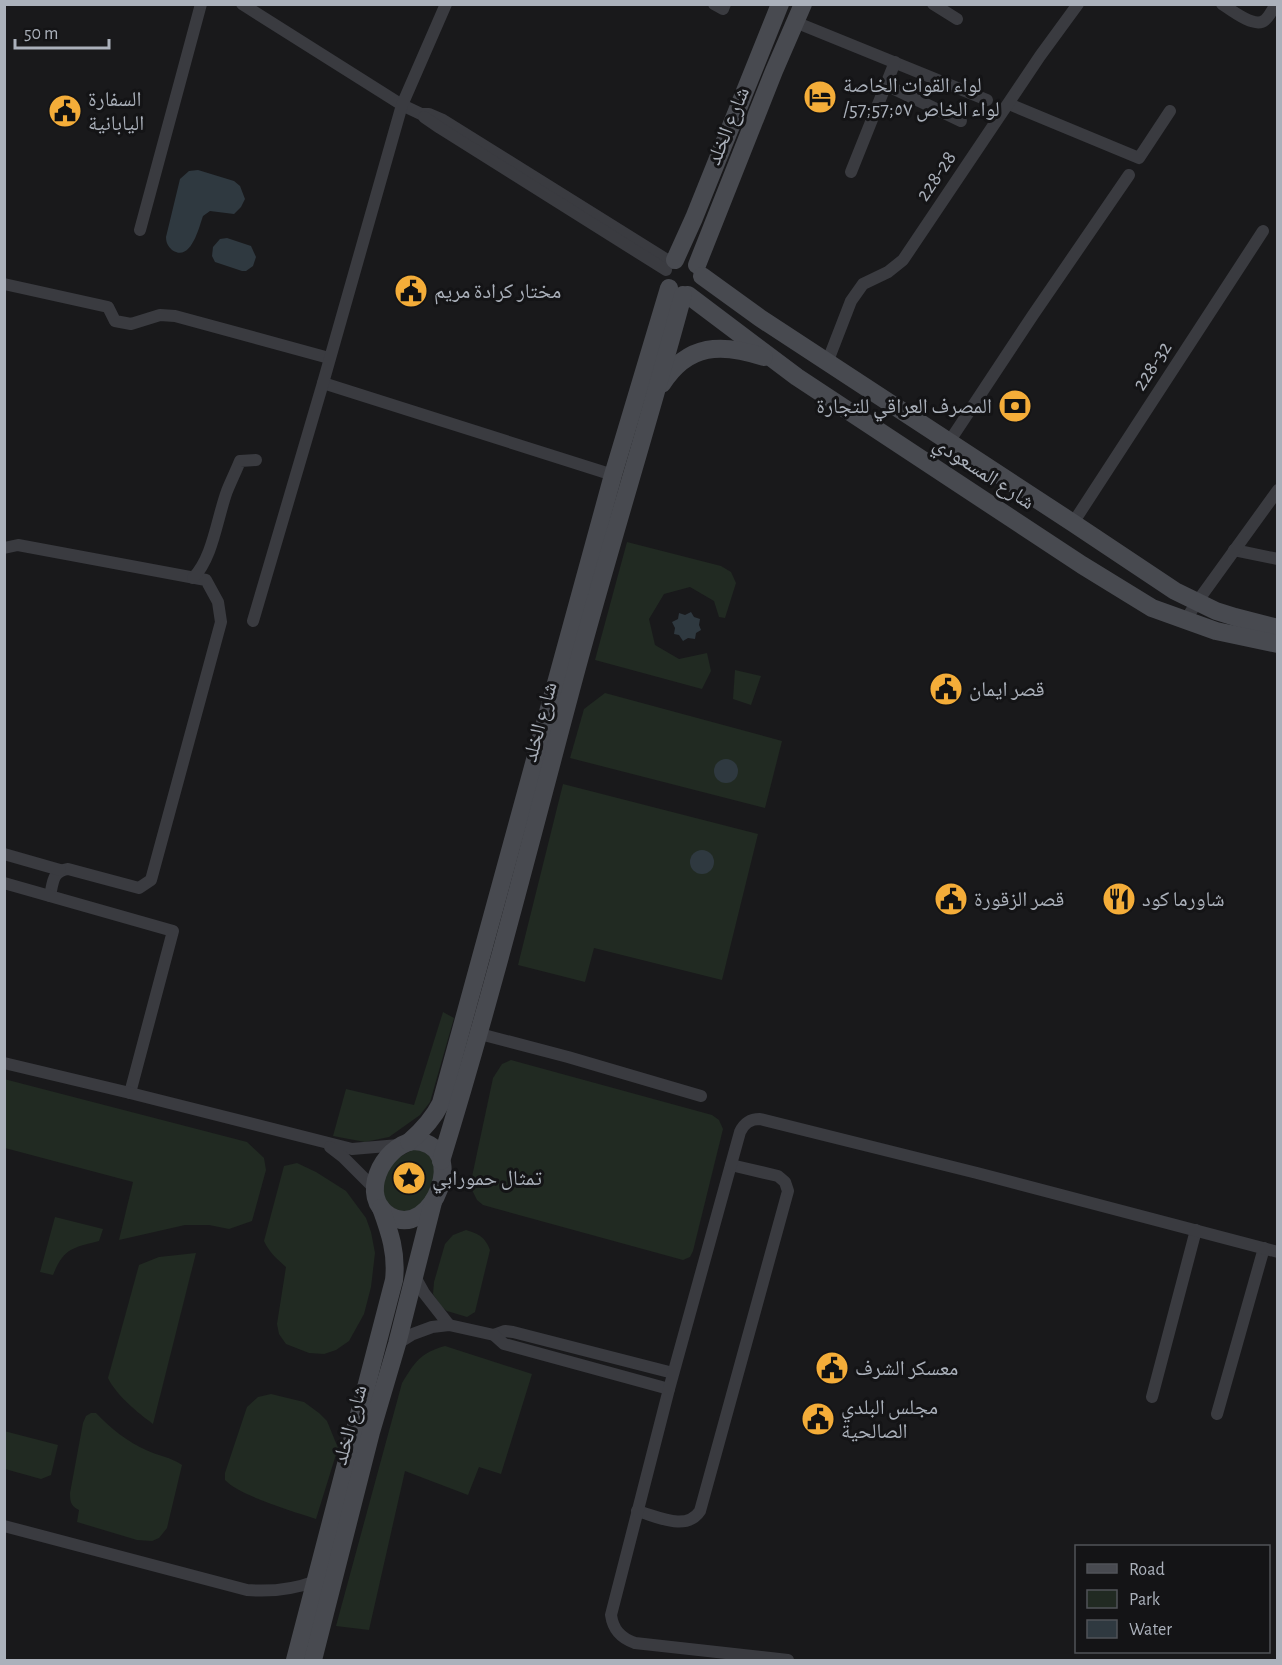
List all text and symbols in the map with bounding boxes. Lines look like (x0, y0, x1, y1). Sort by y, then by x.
scale bar (15, 12, 110, 50)
text: 50 m (24, 25, 58, 43)
place label: لواء القوات الخاصة /57;لواء الخاص ٥٧;57 (843, 75, 1000, 122)
hotel icon: لواء القوات الخاصة /57;لواء الخاص ٥٧;57 (802, 79, 838, 115)
street label: شارع الخلد (703, 84, 755, 169)
place label: السفارة اليابانية (88, 89, 144, 134)
public building icon: السفارة اليابانية (47, 93, 83, 129)
street label: 228-28 (912, 147, 960, 205)
public building icon: مختار كرادة مريم (393, 273, 429, 309)
place label: مختار كرادة مريم (434, 281, 561, 305)
street label: 228-32 (1129, 338, 1175, 394)
bank icon: المصرف العراقي للتجارة (997, 388, 1033, 424)
place label: المصرف العراقي للتجارة (816, 396, 992, 422)
street label: شارع المسعودي (927, 433, 1038, 518)
public building icon: قصر ايمان (928, 671, 964, 707)
place label: قصر ايمان (969, 679, 1045, 701)
street label: شارع الخلد (519, 680, 563, 765)
public building icon: قصر الزقورة (933, 881, 969, 917)
restaurant icon: شاورما كود (1101, 881, 1137, 917)
place label: قصر الزقورة (974, 889, 1064, 910)
place label: شاورما كود (1142, 889, 1225, 910)
place icon: تمثال حمورابي (391, 1160, 427, 1196)
place label: تمثال حمورابي (432, 1168, 542, 1194)
public building icon: معسكر الشرف (814, 1350, 850, 1386)
place label: معسكر الشرف (855, 1358, 958, 1379)
street label: شارع الخلد (329, 1383, 373, 1468)
place label: مجلس البلدي الصالحية (841, 1397, 938, 1442)
public building icon: مجلس البلدي الصالحية (800, 1401, 836, 1437)
legend (1075, 1545, 1270, 1653)
text: Road (1129, 1561, 1165, 1579)
text: Park (1129, 1591, 1161, 1609)
text: Water (1129, 1621, 1172, 1639)

